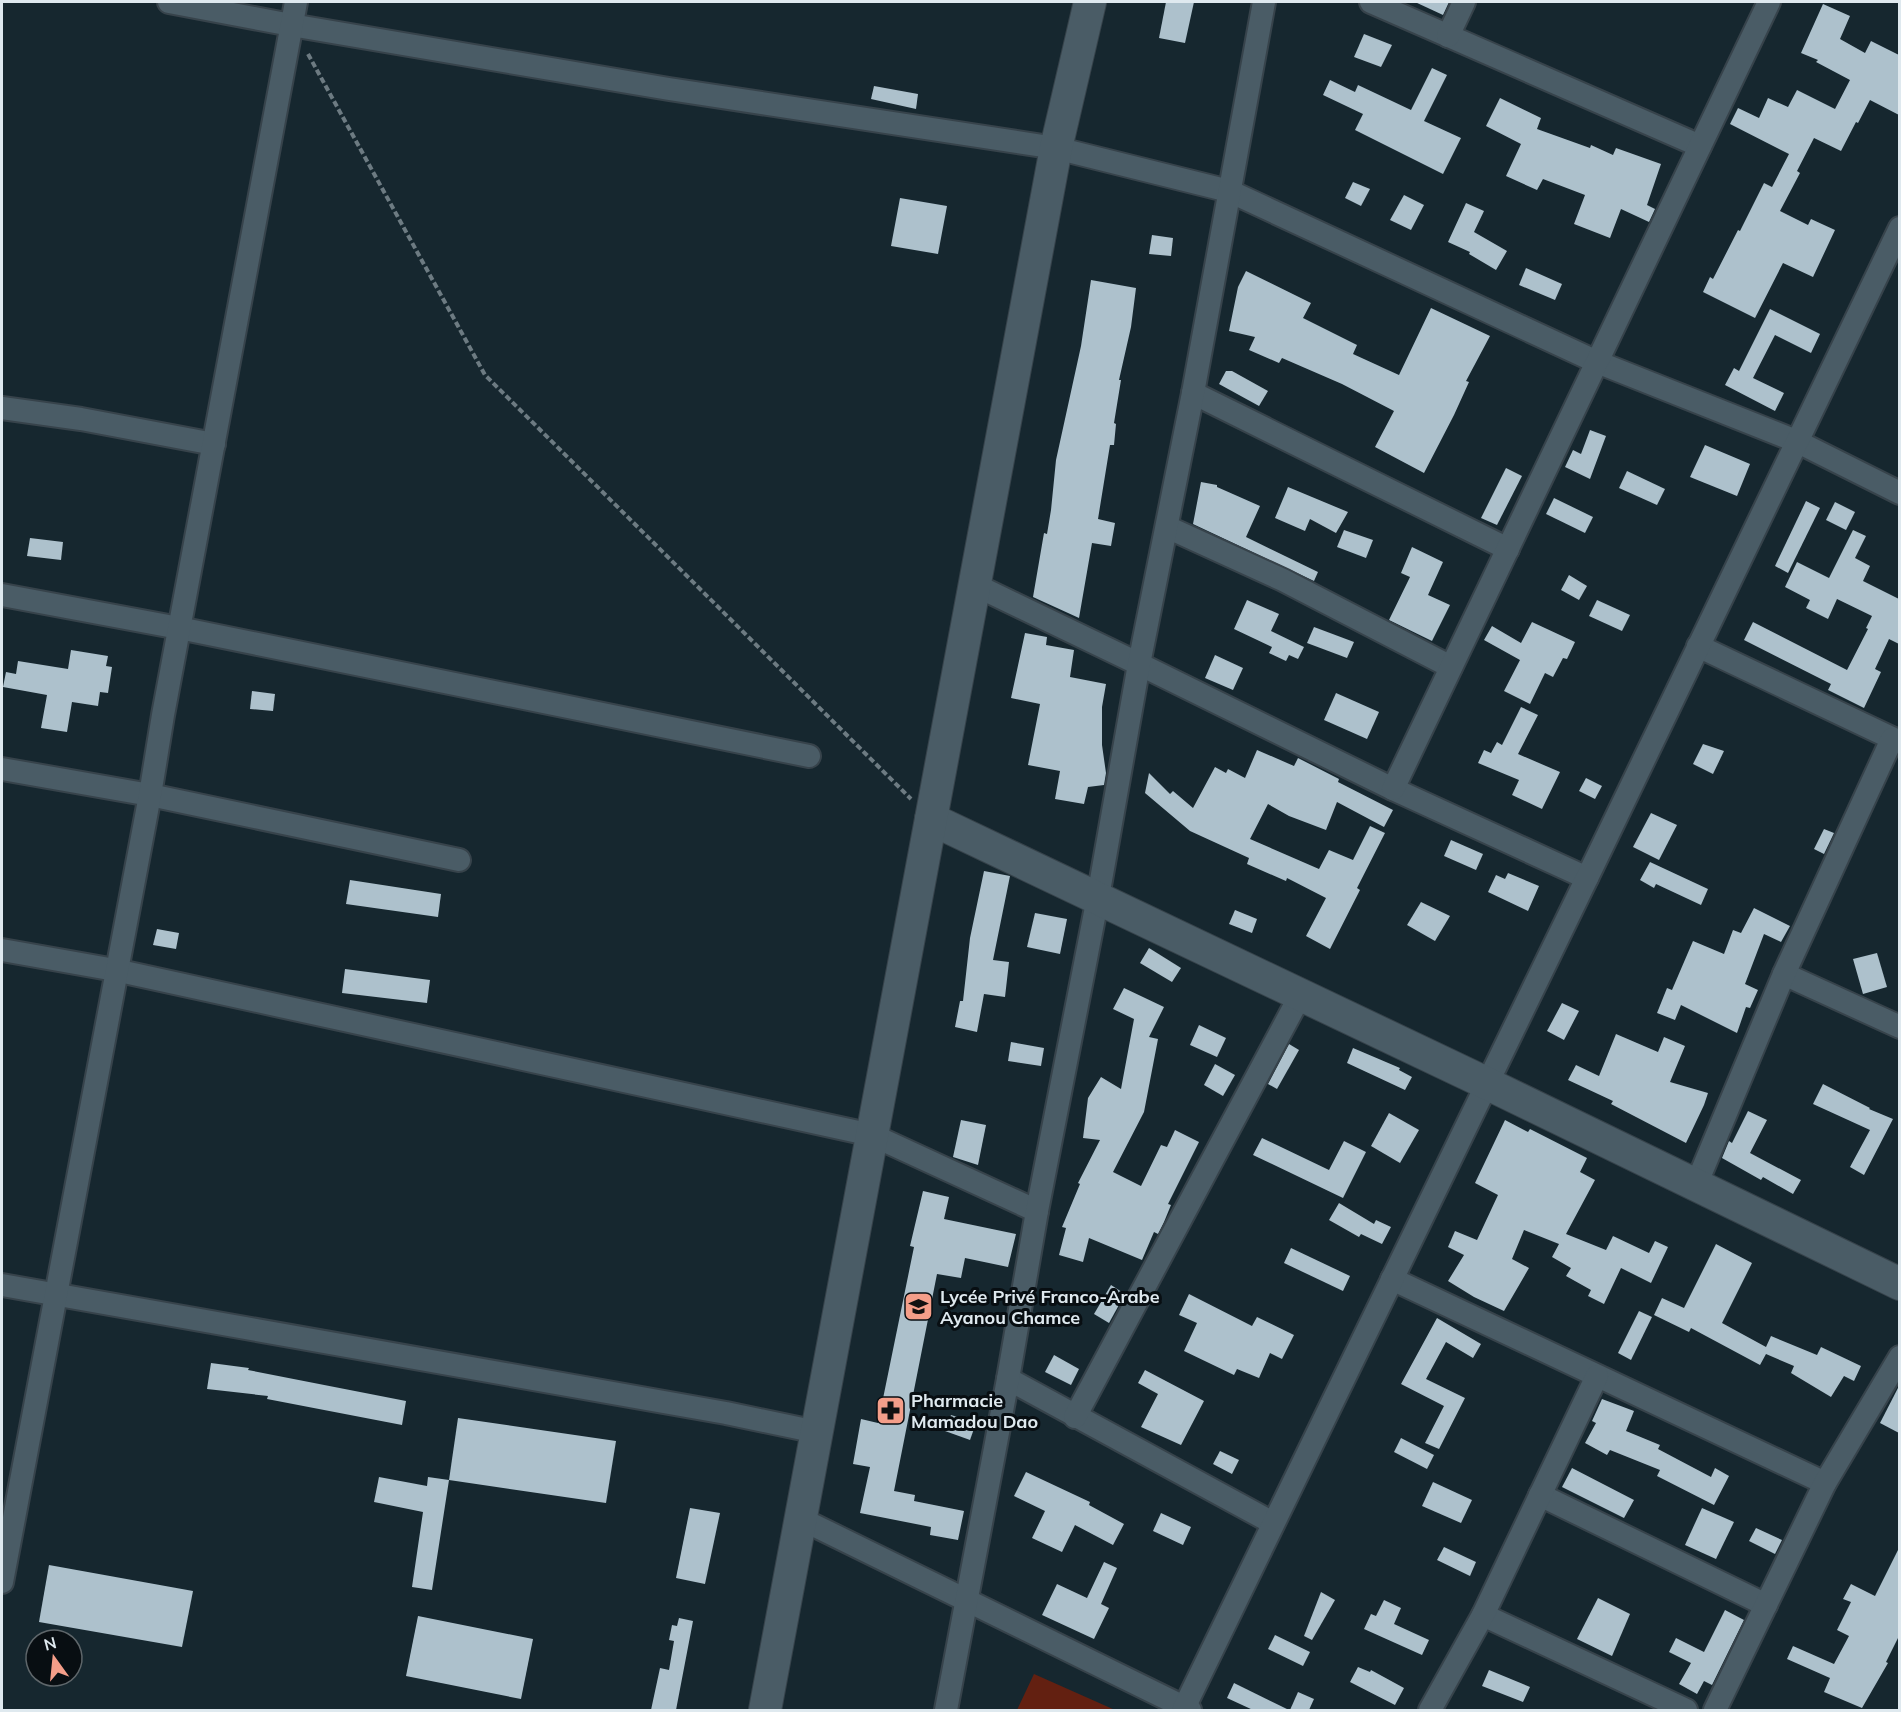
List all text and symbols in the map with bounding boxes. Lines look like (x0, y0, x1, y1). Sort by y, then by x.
place label: Lycée Privé Franco-Arabe Ayanou Chamce (940, 1285, 1160, 1329)
school or university icon: Lycée Privé Franco-Arabe Ayanou Chamce (903, 1290, 935, 1322)
place label: Pharmacie Mamadou Dao (911, 1389, 1038, 1433)
pharmacy icon: Pharmacie Mamadou Dao (874, 1394, 906, 1426)
north arrow (24, 1628, 84, 1688)
text: N (42, 1632, 59, 1655)

